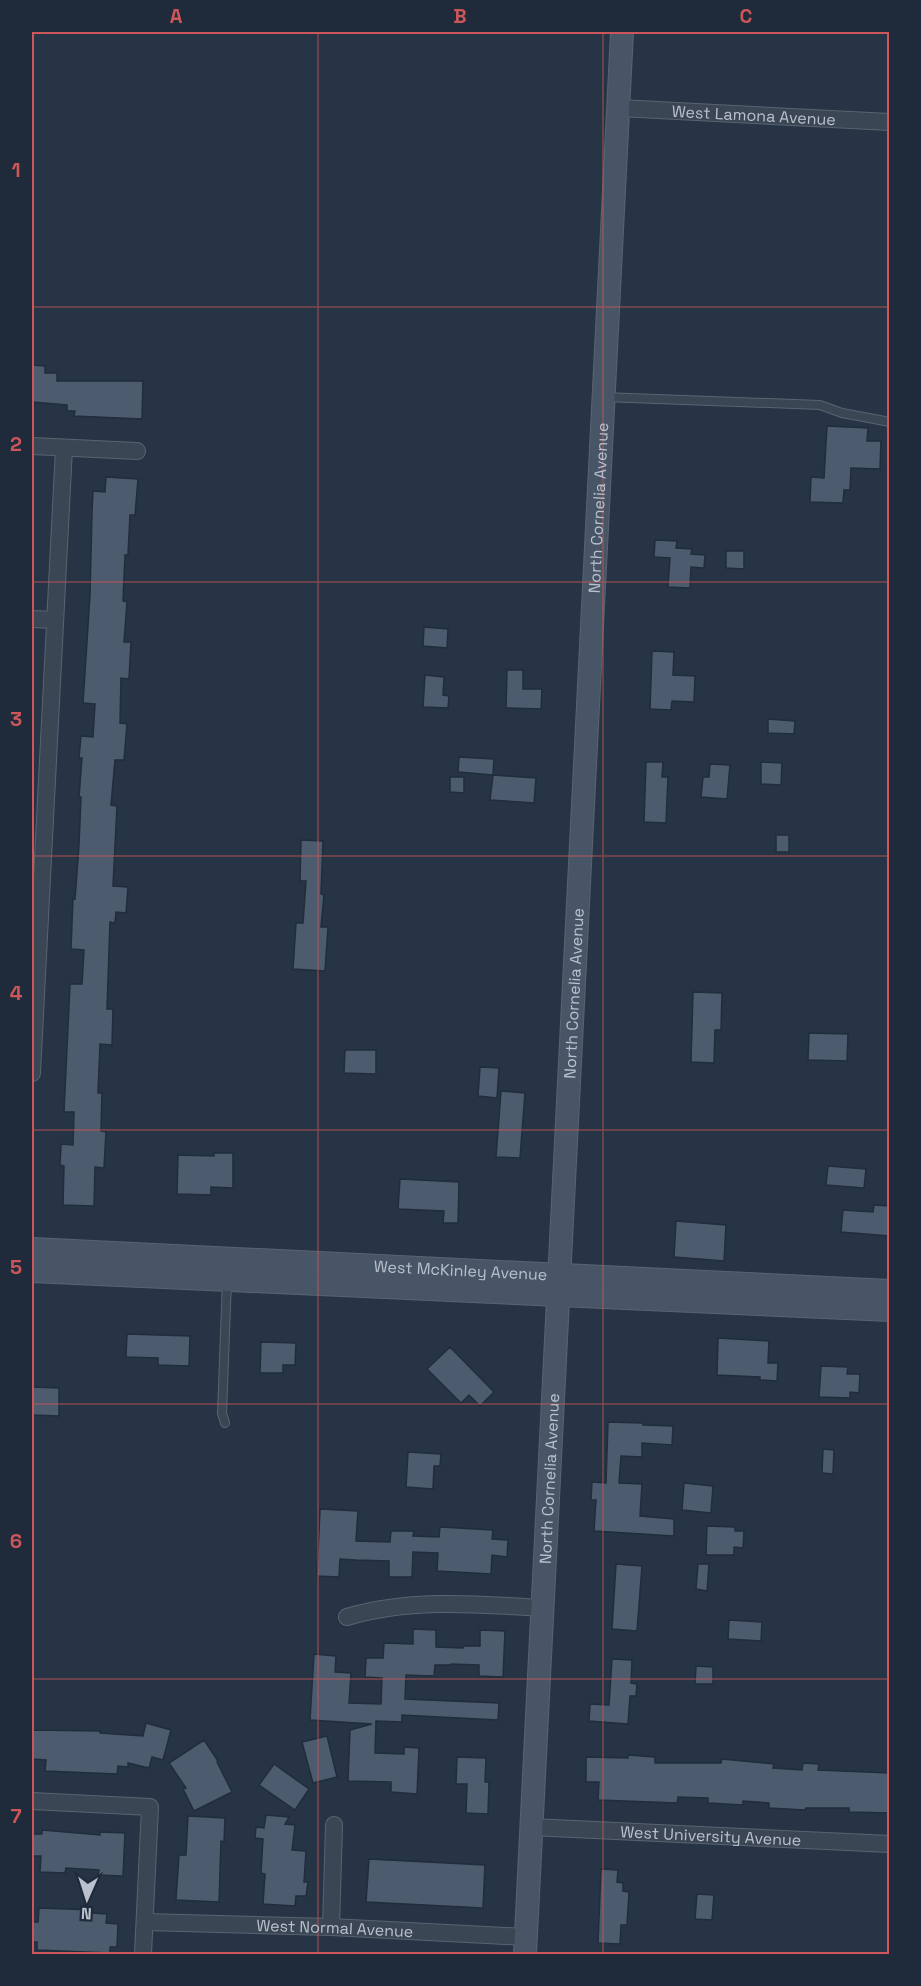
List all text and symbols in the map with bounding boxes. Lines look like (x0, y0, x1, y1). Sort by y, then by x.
text: A (170, 3, 183, 29)
text: B (453, 3, 467, 29)
text: C (740, 3, 753, 29)
street label: West Lamona Avenue (671, 100, 836, 130)
text: 1 (11, 157, 21, 183)
street label: North Cornelia Avenue (583, 422, 613, 594)
text: 2 (10, 431, 22, 457)
text: 3 (10, 706, 22, 732)
street label: North Cornelia Avenue (559, 907, 588, 1079)
text: 4 (10, 980, 23, 1006)
text: 5 (10, 1254, 22, 1280)
street label: West McKinley Avenue (373, 1255, 548, 1285)
street label: North Cornelia Avenue (534, 1393, 564, 1564)
text: 6 (10, 1528, 22, 1554)
text: 7 (10, 1803, 22, 1829)
street label: West University Avenue (620, 1821, 802, 1850)
north arrow (57, 1869, 117, 1929)
text: N (80, 1903, 92, 1924)
street label: West Normal Avenue (256, 1915, 414, 1942)

